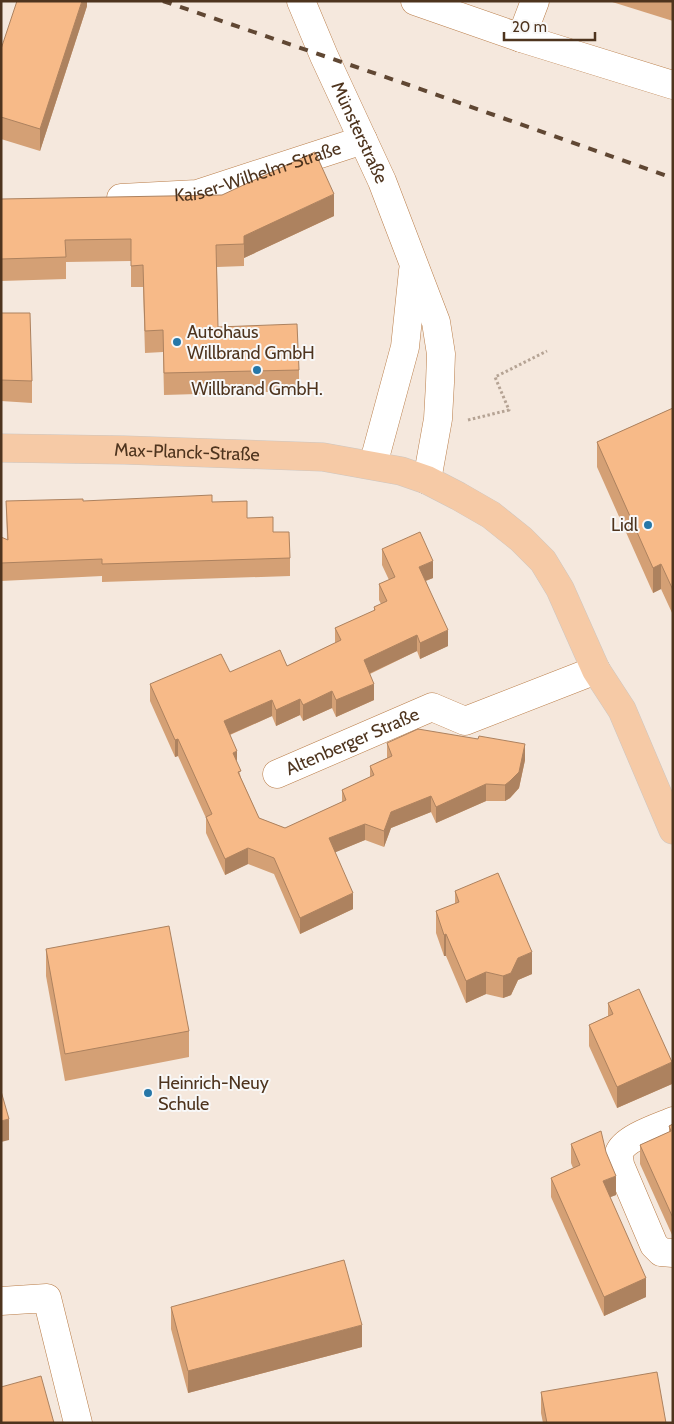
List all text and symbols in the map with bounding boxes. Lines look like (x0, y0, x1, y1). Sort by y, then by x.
scale bar (504, 10, 595, 42)
text: 20 m (512, 18, 547, 36)
street label: Münsterstraße (326, 78, 393, 187)
street label: Kaiser-Wilhelm-Straße (174, 137, 344, 206)
place label: Autohaus Willbrand GmbH (187, 321, 315, 364)
marker: Autohaus Willbrand GmbH (171, 336, 183, 348)
marker: Willbrand GmbH. (251, 364, 263, 376)
place label: Willbrand GmbH. (191, 378, 323, 400)
street label: Max-Planck-Straße (114, 439, 260, 466)
place label: Lidl (611, 514, 639, 536)
marker: Lidl (642, 519, 654, 531)
street label: Altenberger Straße (282, 703, 422, 780)
place label: Heinrich-Neuy Schule (158, 1072, 269, 1115)
marker: Heinrich-Neuy Schule (142, 1087, 154, 1099)

